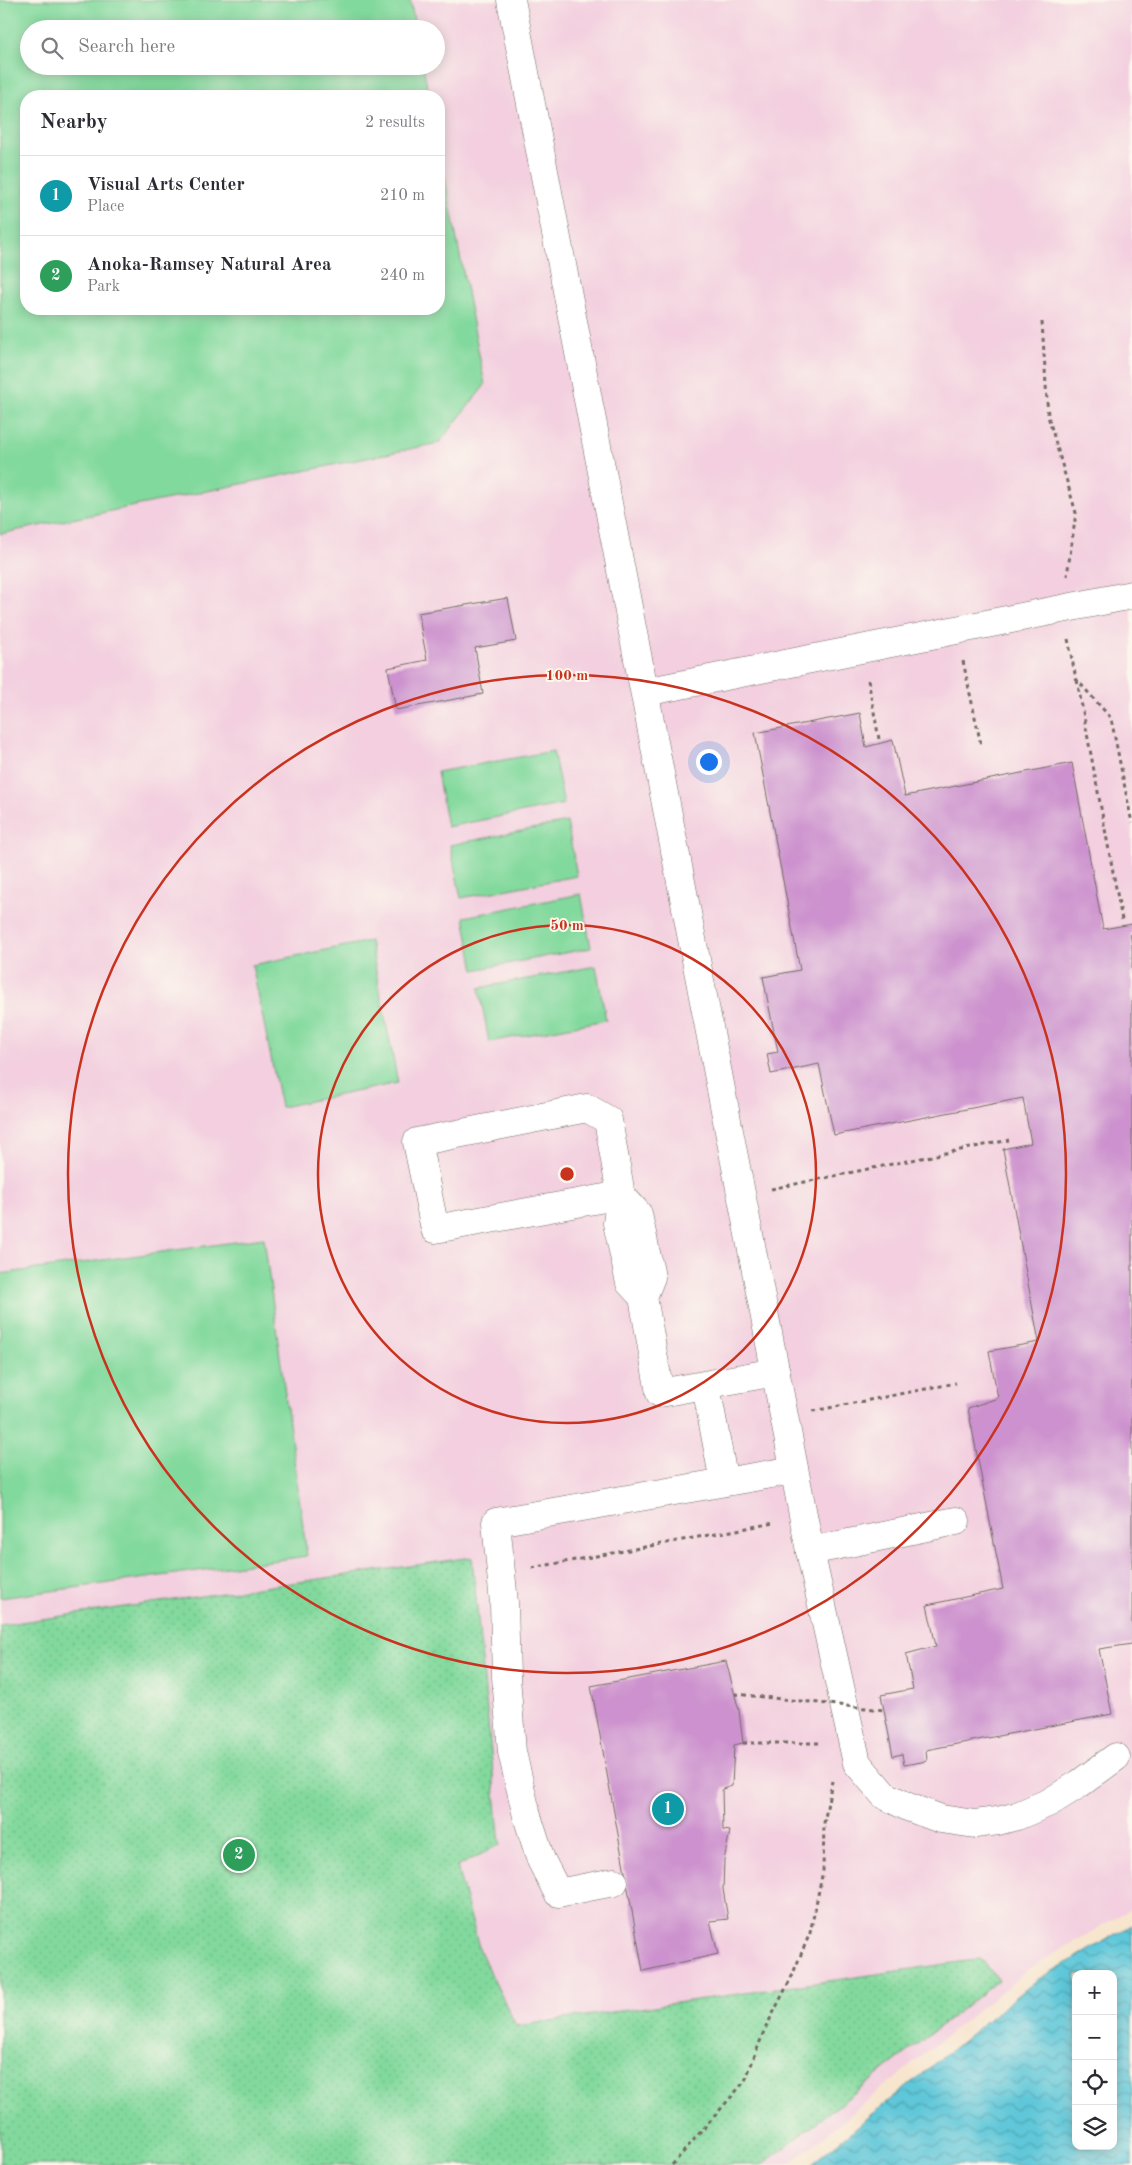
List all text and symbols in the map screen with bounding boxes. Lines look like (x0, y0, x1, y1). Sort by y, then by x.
search box (20, 20, 445, 75)
icon: search (38, 34, 66, 62)
text: Search here (78, 38, 175, 57)
text: Nearby (40, 112, 108, 133)
text: 2 results (365, 115, 425, 131)
text: Visual Arts Center (87, 176, 245, 195)
text: 1 (51, 188, 61, 204)
text: 210 m (380, 188, 425, 204)
text: Place (87, 199, 124, 215)
text: Anoka-Ramsey Natural Area (87, 256, 332, 275)
text: 2 (51, 268, 61, 284)
text: 240 m (380, 268, 425, 284)
text: Park (87, 279, 120, 295)
text: 100 m (546, 669, 588, 684)
your location (696, 749, 722, 775)
text: 50 m (550, 919, 584, 934)
centre of rings (558, 1165, 576, 1183)
pin: 1 (652, 1790, 684, 1828)
pin: 2 (223, 1836, 255, 1874)
map controls (1072, 1970, 1117, 2150)
button: + (1072, 1970, 1117, 2015)
button: − (1072, 2015, 1117, 2060)
button: locate (1072, 2060, 1117, 2105)
button: layers (1072, 2105, 1117, 2150)

